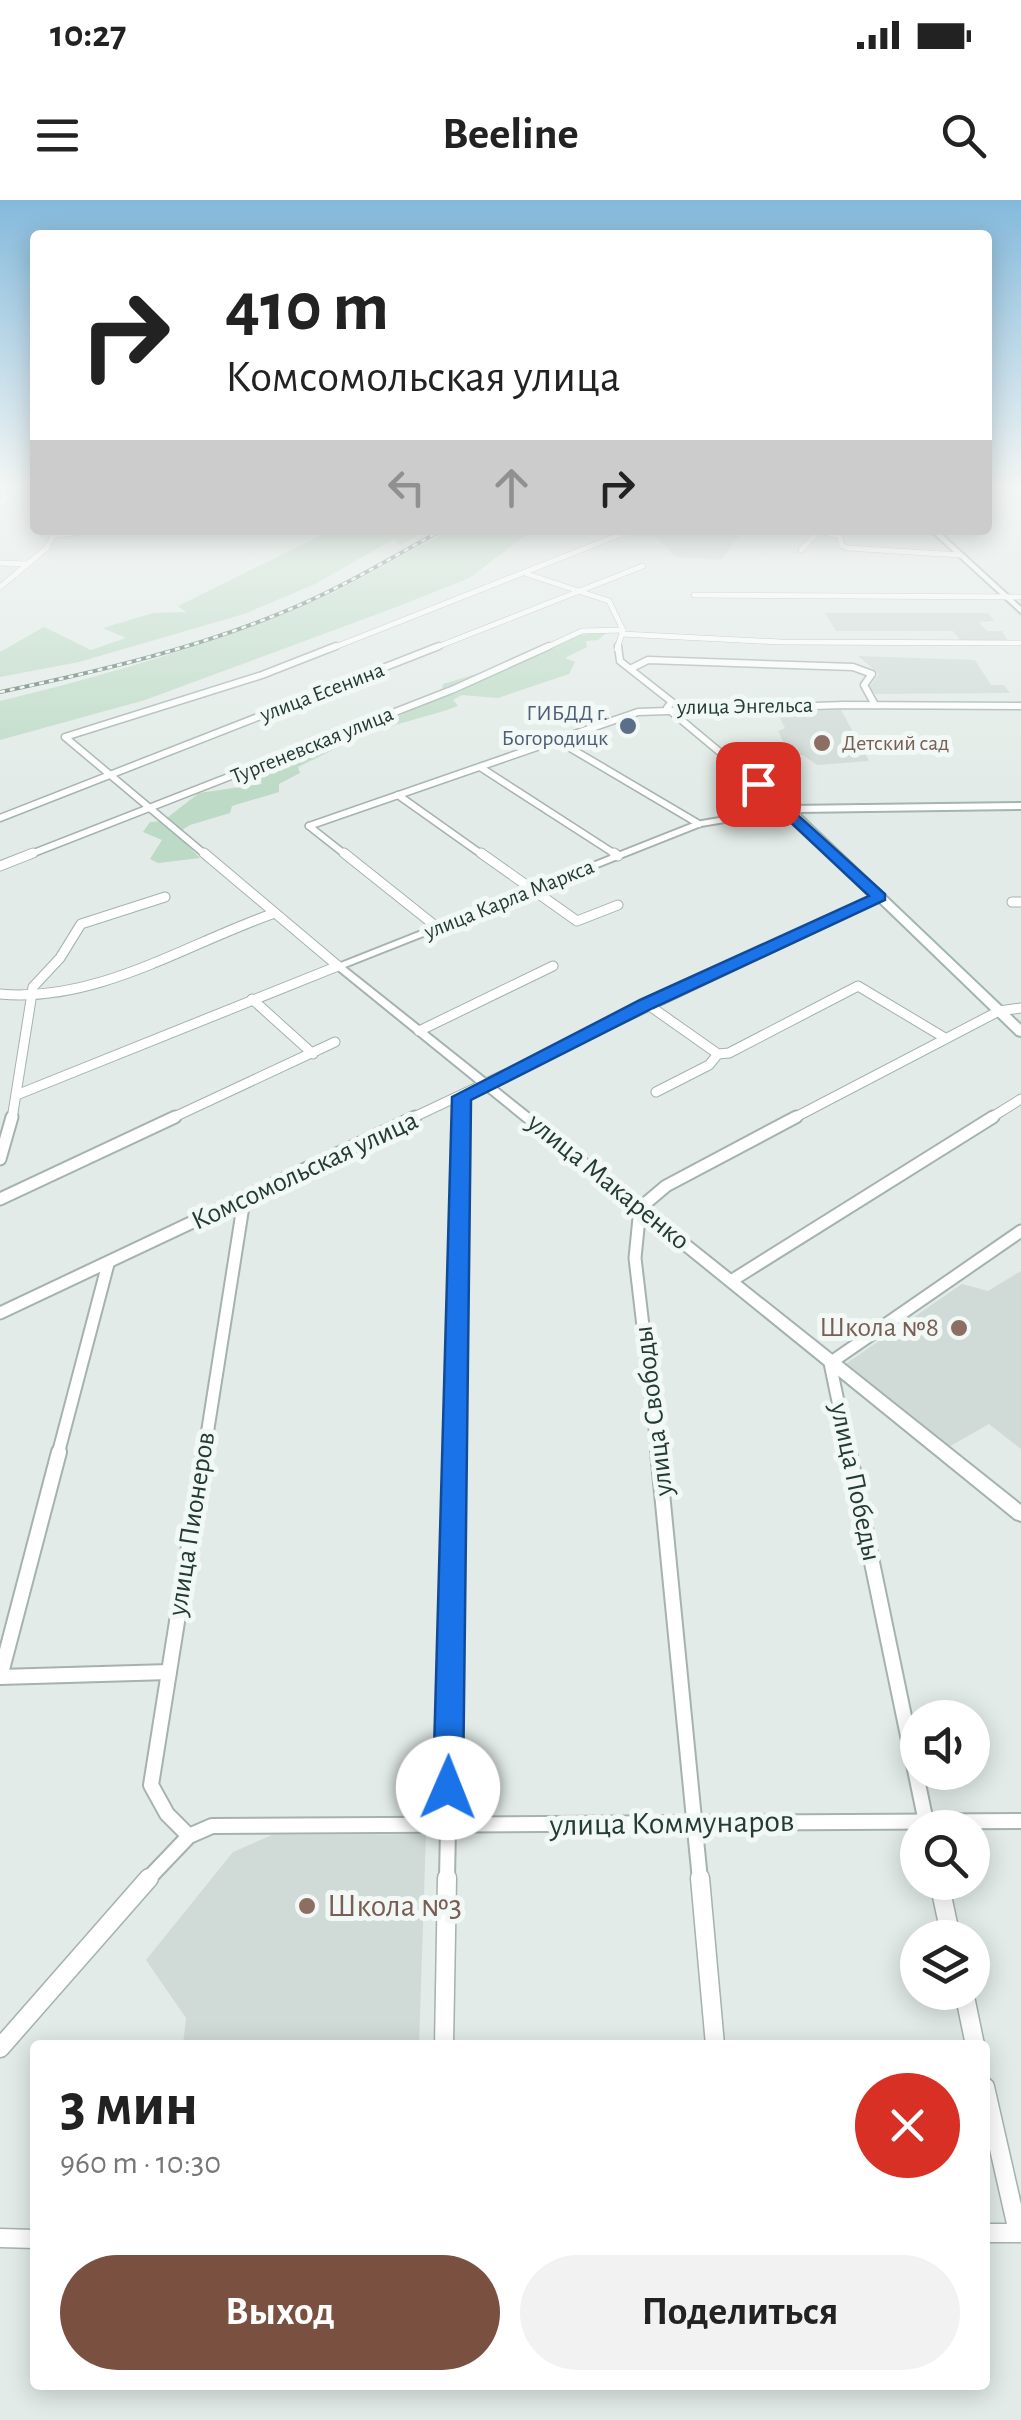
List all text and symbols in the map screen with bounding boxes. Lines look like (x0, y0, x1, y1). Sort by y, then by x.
text: 10:27 (50, 16, 127, 54)
icon: menu (30, 108, 85, 163)
icon: search (936, 108, 991, 163)
text: Beeline (442, 112, 579, 157)
icon: right (60, 270, 190, 400)
text: 410 m (225, 273, 389, 343)
text: Комсомольская улица (225, 355, 621, 400)
icon: left (379, 460, 434, 515)
icon: ahead (484, 460, 539, 515)
icon: right (589, 460, 644, 515)
street label: улица Есенина (256, 658, 387, 726)
street label: улица Энгельса (676, 694, 813, 718)
street label: Тургеневская улица (228, 702, 396, 788)
place label: ГИБДД г. Богородицк (501, 702, 608, 749)
marker: ГИБДД г. Богородицк (617, 715, 639, 737)
marker: Детский сад (811, 732, 833, 754)
place label: Детский сад (842, 732, 949, 754)
pin (716, 742, 801, 827)
icon: arrive (731, 757, 786, 812)
street label: улица Карла Маркса (420, 855, 597, 943)
street label: Комсомольская улица (188, 1106, 423, 1236)
street label: улица Макаренко (521, 1108, 694, 1256)
place label: Школа №8 (819, 1314, 939, 1342)
marker: Школа №8 (948, 1317, 970, 1339)
street label: улица Свободы (630, 1324, 678, 1499)
street label: улица Победы (824, 1399, 885, 1564)
street label: улица Пионеров (163, 1430, 220, 1619)
map controls (900, 1700, 990, 2010)
button: sound (900, 1700, 990, 1790)
position arrow (396, 1736, 500, 1840)
street label: улица Коммунаров (548, 1805, 795, 1841)
button: search (900, 1810, 990, 1900)
place label: Школа №3 (327, 1890, 462, 1922)
marker: Школа №3 (296, 1895, 318, 1917)
button: layers (900, 1920, 990, 2010)
button: close (855, 2073, 960, 2178)
text: 3 мин (60, 2076, 198, 2136)
text: 960 m · 10:30 (60, 2147, 221, 2179)
button: Выход (60, 2255, 500, 2370)
button: Поделиться (520, 2255, 960, 2370)

